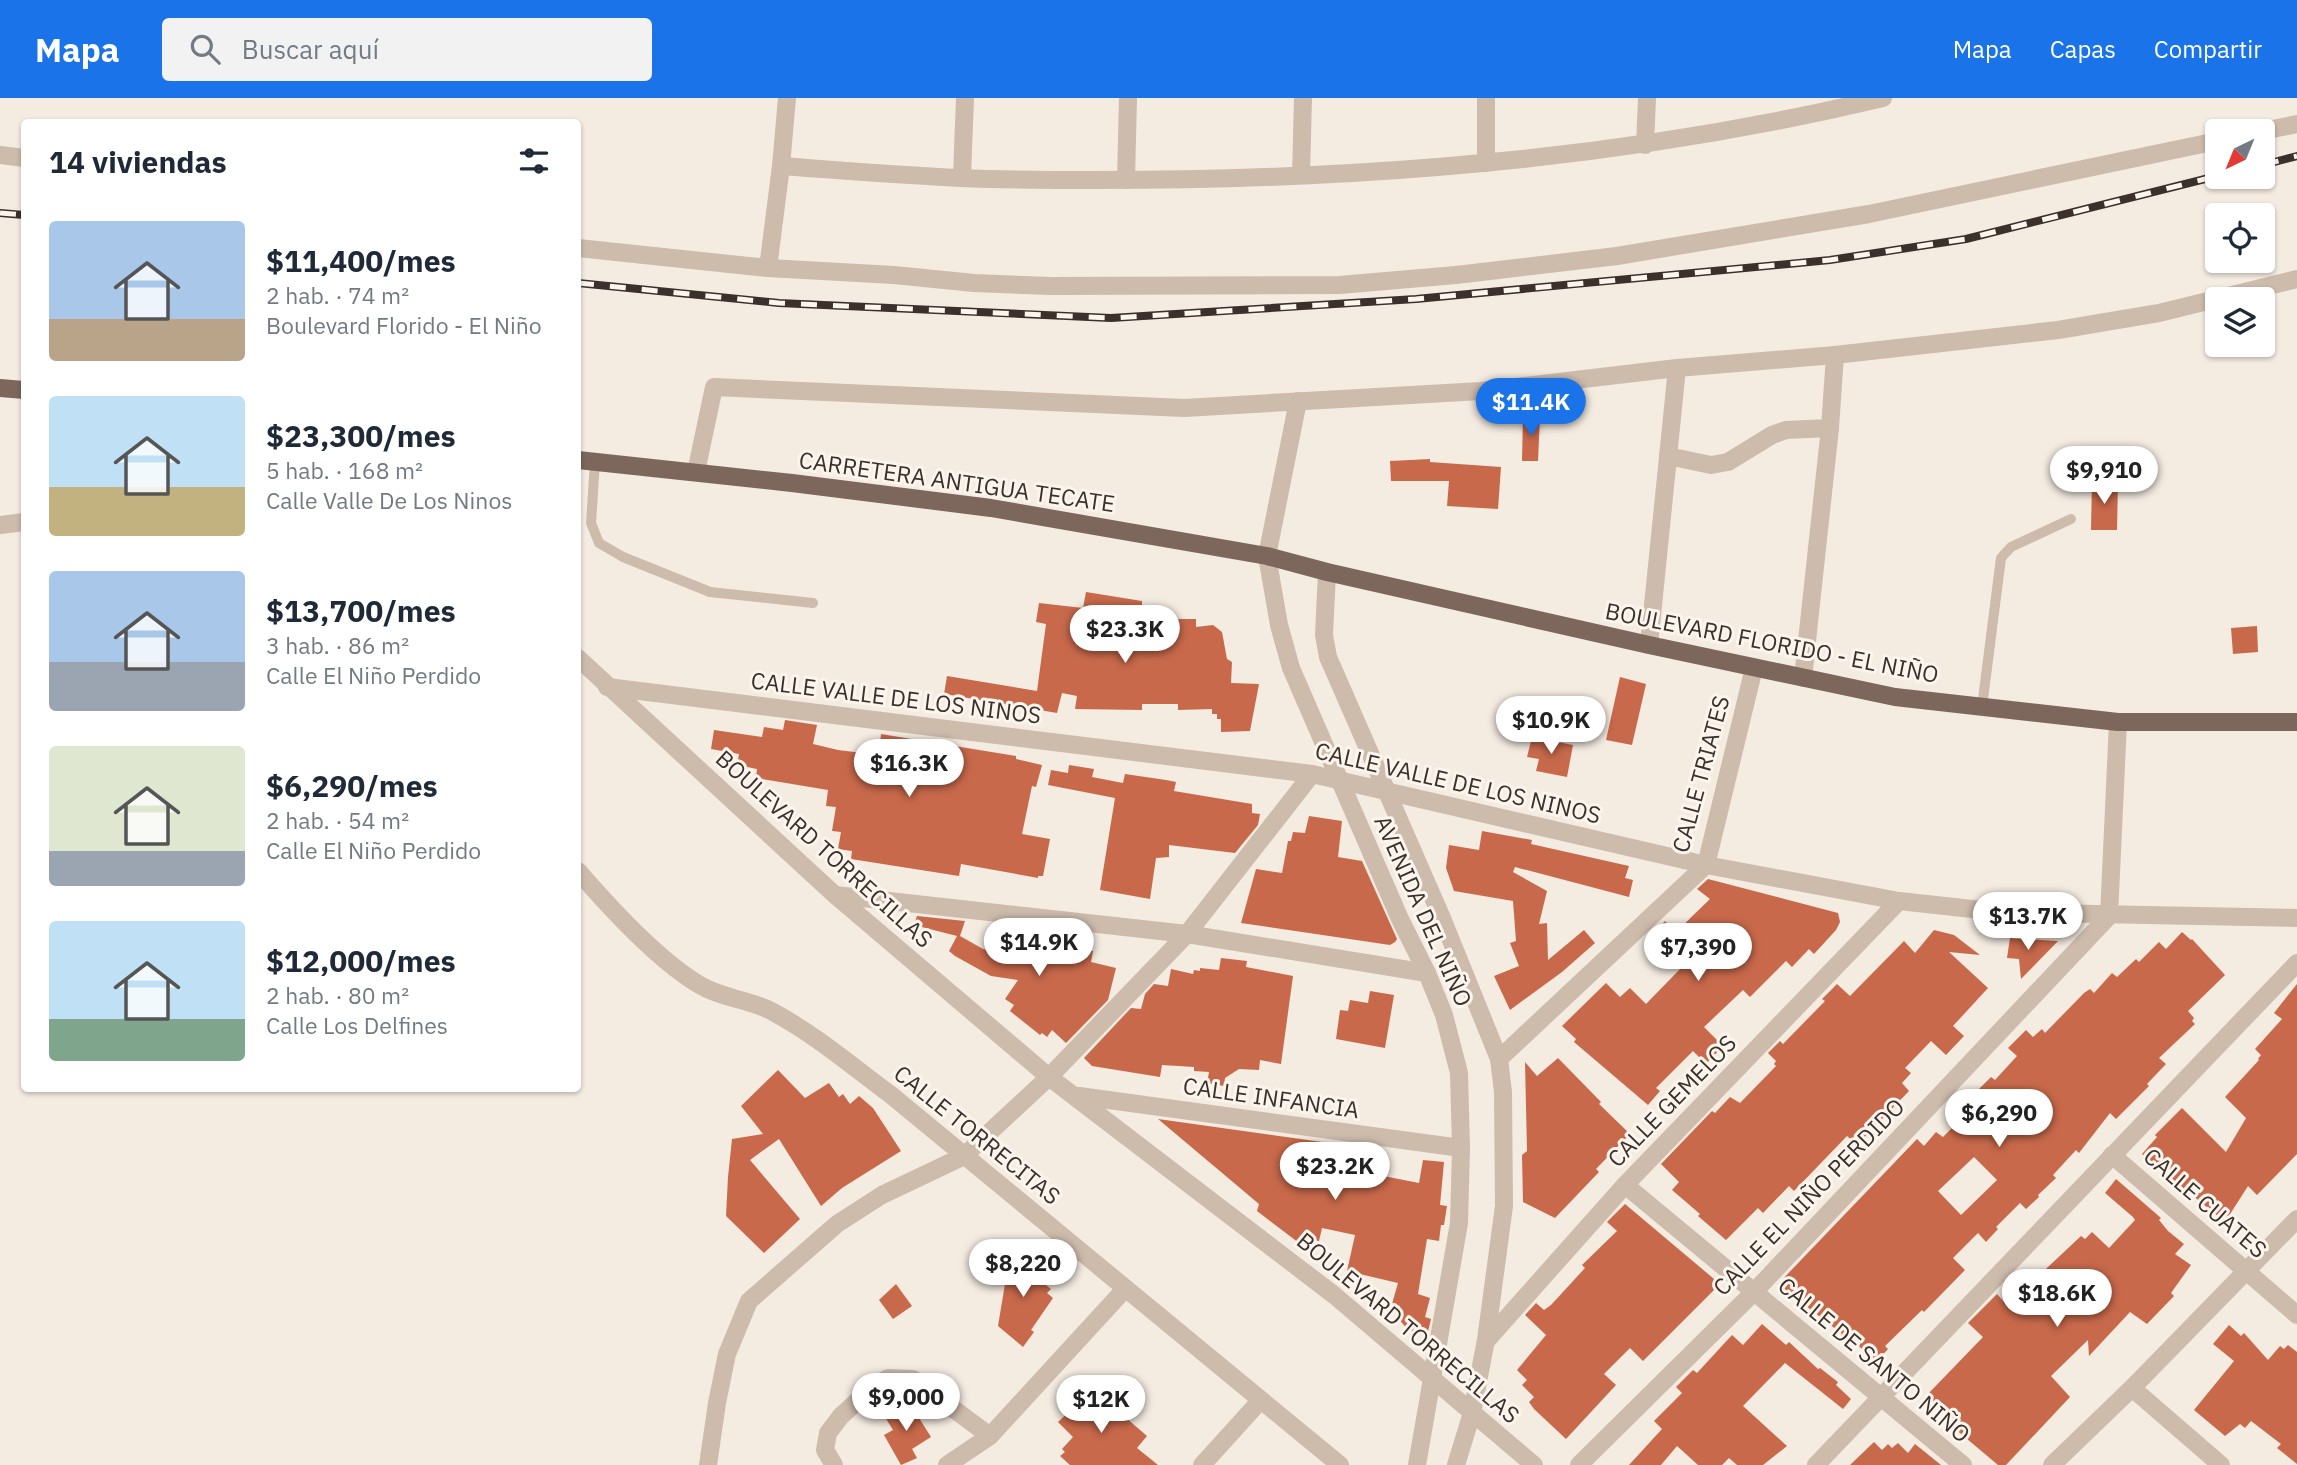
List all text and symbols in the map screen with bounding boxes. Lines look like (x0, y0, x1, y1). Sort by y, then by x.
search box (162, 18, 652, 81)
text: Mapa (35, 28, 120, 71)
icon: search (186, 30, 224, 68)
text: Buscar aquí (242, 32, 379, 66)
text: Mapa (1953, 33, 2012, 65)
text: Capas (2050, 33, 2116, 65)
text: Compartir (2154, 33, 2262, 65)
north arrow (2205, 119, 2275, 189)
map controls (2205, 119, 2275, 357)
text: 14 viviendas (49, 142, 227, 181)
icon: filters (515, 142, 553, 180)
button: locate (2205, 203, 2275, 273)
text: $11,400/mes (266, 241, 456, 280)
icon: home (105, 249, 189, 333)
text: 2 hab. · 74 m² (266, 280, 409, 310)
button: layers (2205, 287, 2275, 357)
text: Boulevard Florido - El Niño (266, 310, 542, 340)
pin: $11.4K (1474, 378, 1588, 438)
text: $11.4K (1492, 386, 1570, 416)
text: $23,300/mes (266, 416, 456, 455)
icon: home (105, 424, 189, 508)
street label: CARRETERA ANTIGUA TECATE (797, 444, 1117, 518)
pin: $9,910 (2047, 446, 2161, 506)
text: $9,910 (2066, 454, 2142, 484)
text: 5 hab. · 168 m² (266, 455, 423, 485)
text: Calle Valle De Los Ninos (266, 485, 513, 515)
text: $13,700/mes (266, 591, 456, 630)
street label: BOULEVARD FLORIDO - EL NIÑO (1603, 595, 1941, 689)
icon: home (105, 599, 189, 683)
pin: $23.3K (1068, 606, 1182, 665)
text: $23.3K (1086, 613, 1164, 643)
text: 3 hab. · 86 m² (266, 630, 409, 660)
text: Calle El Niño Perdido (266, 660, 481, 690)
street label: CALLE VALLE DE LOS NINOS (749, 664, 1043, 730)
street label: CALLE TRIATES (1665, 692, 1735, 855)
pin: $10.9K (1494, 696, 1608, 756)
text: $10.9K (1512, 704, 1590, 734)
street label: CALLE VALLE DE LOS NINOS (1313, 735, 1604, 830)
pin: $16.3K (852, 740, 966, 799)
street label: BOULEVARD TORRECILLAS (710, 743, 939, 954)
text: $16.3K (870, 747, 948, 777)
text: $6,290/mes (266, 766, 438, 805)
icon: home (105, 774, 189, 858)
text: 2 hab. · 54 m² (266, 805, 409, 835)
street label: AVENIDA DEL NIÑO (1368, 810, 1479, 1011)
text: Calle El Niño Perdido (266, 835, 481, 865)
pin: $13.7K (1971, 892, 2085, 952)
text: $13.7K (1989, 900, 2067, 930)
pin: $14.9K (982, 918, 1096, 978)
pin: $7,390 (1641, 924, 1755, 983)
text: $14.9K (1000, 926, 1078, 956)
text: $7,390 (1660, 931, 1736, 961)
text: $12,000/mes (266, 941, 456, 980)
icon: home (105, 949, 189, 1033)
text: 2 hab. · 80 m² (266, 980, 409, 1010)
text: Calle Los Delfines (266, 1010, 448, 1040)
street label: CALLE GEMELOS (1600, 1028, 1742, 1173)
street label: CALLE TORRECITAS (888, 1058, 1067, 1211)
street label: CALLE INFANCIA (1181, 1070, 1361, 1124)
pin: $6,290 (1942, 1090, 2056, 1149)
street label: CALLE EL NIÑO PERDIDO (1706, 1091, 1910, 1301)
text: $6,290 (1961, 1097, 2037, 1127)
street label: CALLE CUATES (2138, 1141, 2273, 1264)
pin: $23.2K (1278, 1142, 1392, 1202)
text: $23.2K (1296, 1150, 1374, 1180)
street label: BOULEVARD TORRECILLAS (1291, 1225, 1526, 1429)
pin: $8,220 (966, 1240, 1080, 1299)
text: $8,220 (985, 1247, 1061, 1277)
street label: CALLE DE SANTO NIÑO (1772, 1270, 1977, 1448)
pin: $18.6K (2000, 1270, 2114, 1329)
text: $18.6K (2018, 1277, 2096, 1307)
pin: $9,000 (849, 1374, 963, 1433)
pin: $12K (1060, 1376, 1142, 1435)
text: $9,000 (868, 1381, 944, 1411)
text: $12K (1072, 1383, 1130, 1413)

